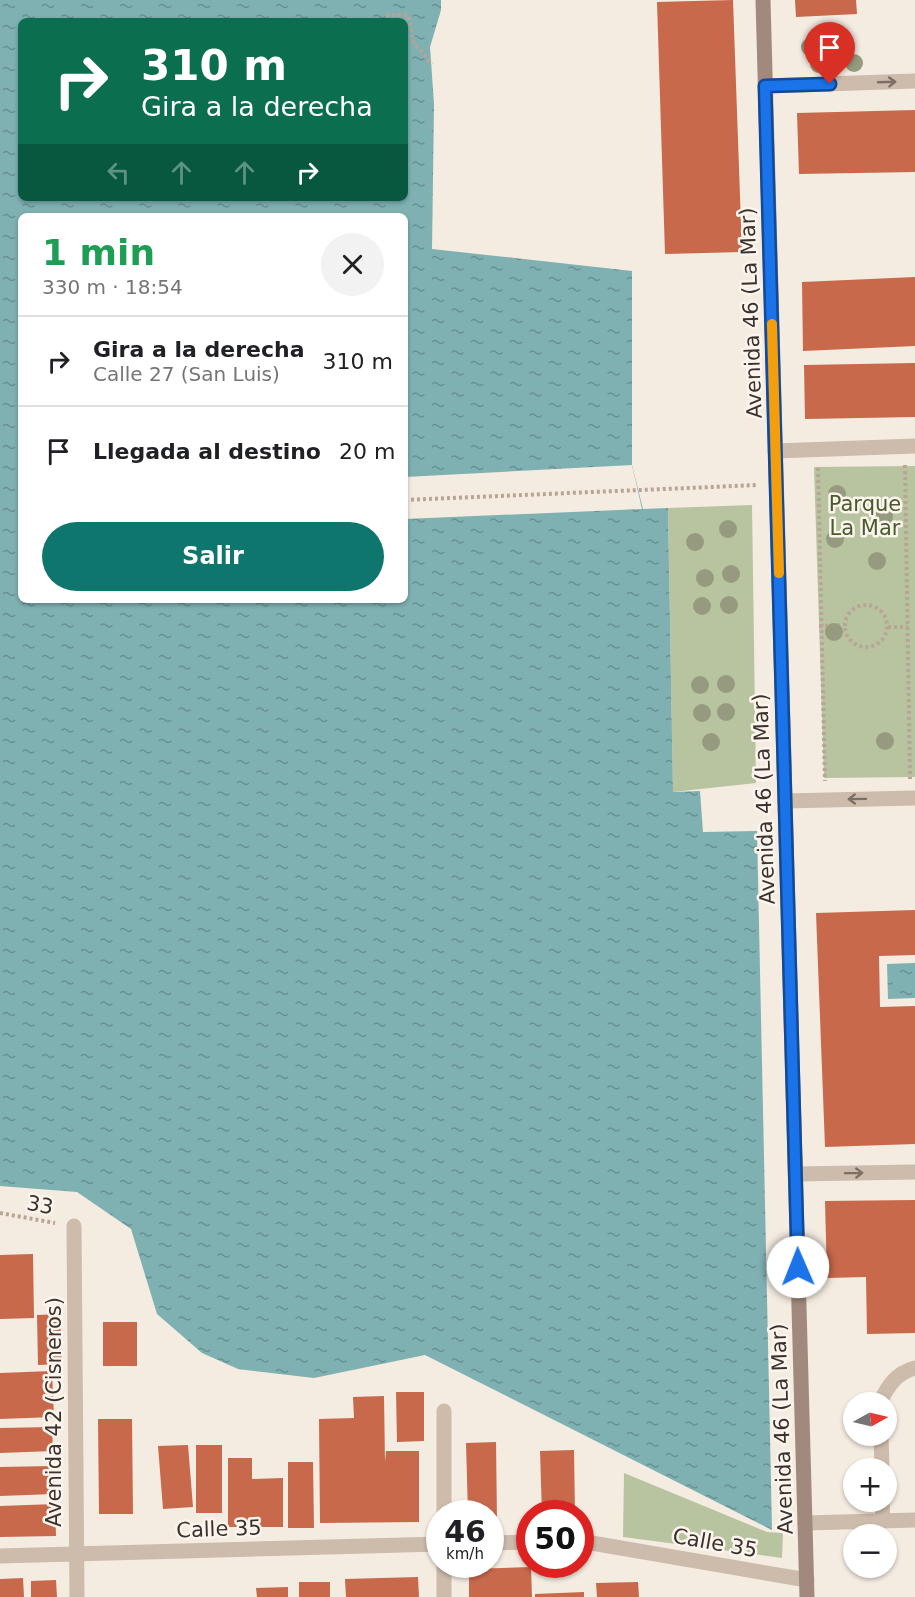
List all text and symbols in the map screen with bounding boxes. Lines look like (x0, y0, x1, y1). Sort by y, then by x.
pin (804, 22, 855, 84)
icon: arrive (813, 31, 846, 64)
text: 310 m (141, 41, 287, 90)
icon: right (42, 42, 120, 120)
one-way arrow (876, 76, 896, 88)
text: Gira a la derecha (141, 91, 373, 122)
icon: left (102, 156, 135, 189)
icon: ahead (165, 156, 198, 189)
icon: ahead (228, 156, 261, 189)
icon: right (291, 156, 324, 189)
street label: Avenida 46 (La Mar) (735, 207, 767, 419)
text: 1 min (42, 232, 155, 273)
button: close (321, 233, 384, 296)
text: 330 m · 18:54 (42, 275, 183, 299)
text: Gira a la derecha (93, 337, 305, 362)
icon: right (42, 345, 75, 378)
text: 310 m (323, 349, 393, 374)
text: Calle 27 (San Luis) (93, 362, 280, 386)
icon: arrive (42, 435, 75, 468)
text: Llegada al destino (93, 439, 321, 464)
text: 20 m (339, 439, 395, 464)
park label: Parque La Mar (829, 492, 901, 540)
button: Salir (42, 522, 384, 591)
street label: Avenida 46 (La Mar) (748, 693, 780, 905)
one-way arrow (847, 793, 867, 805)
one-way arrow (844, 1167, 864, 1179)
street label: 33 (25, 1191, 55, 1219)
position arrow (766, 1235, 830, 1299)
street label: Avenida 42 (Cisneros) (42, 1297, 66, 1527)
street label: Avenida 46 (La Mar) (766, 1323, 798, 1535)
north arrow (843, 1392, 897, 1446)
map controls (843, 1392, 897, 1578)
button: + (843, 1458, 897, 1512)
speed limit sign: 50 (516, 1500, 594, 1578)
text: 46 (444, 1514, 486, 1549)
street label: Calle 35 (176, 1516, 262, 1542)
street label: Calle 35 (671, 1524, 759, 1562)
button: − (843, 1524, 897, 1578)
text: km/h (446, 1545, 484, 1563)

